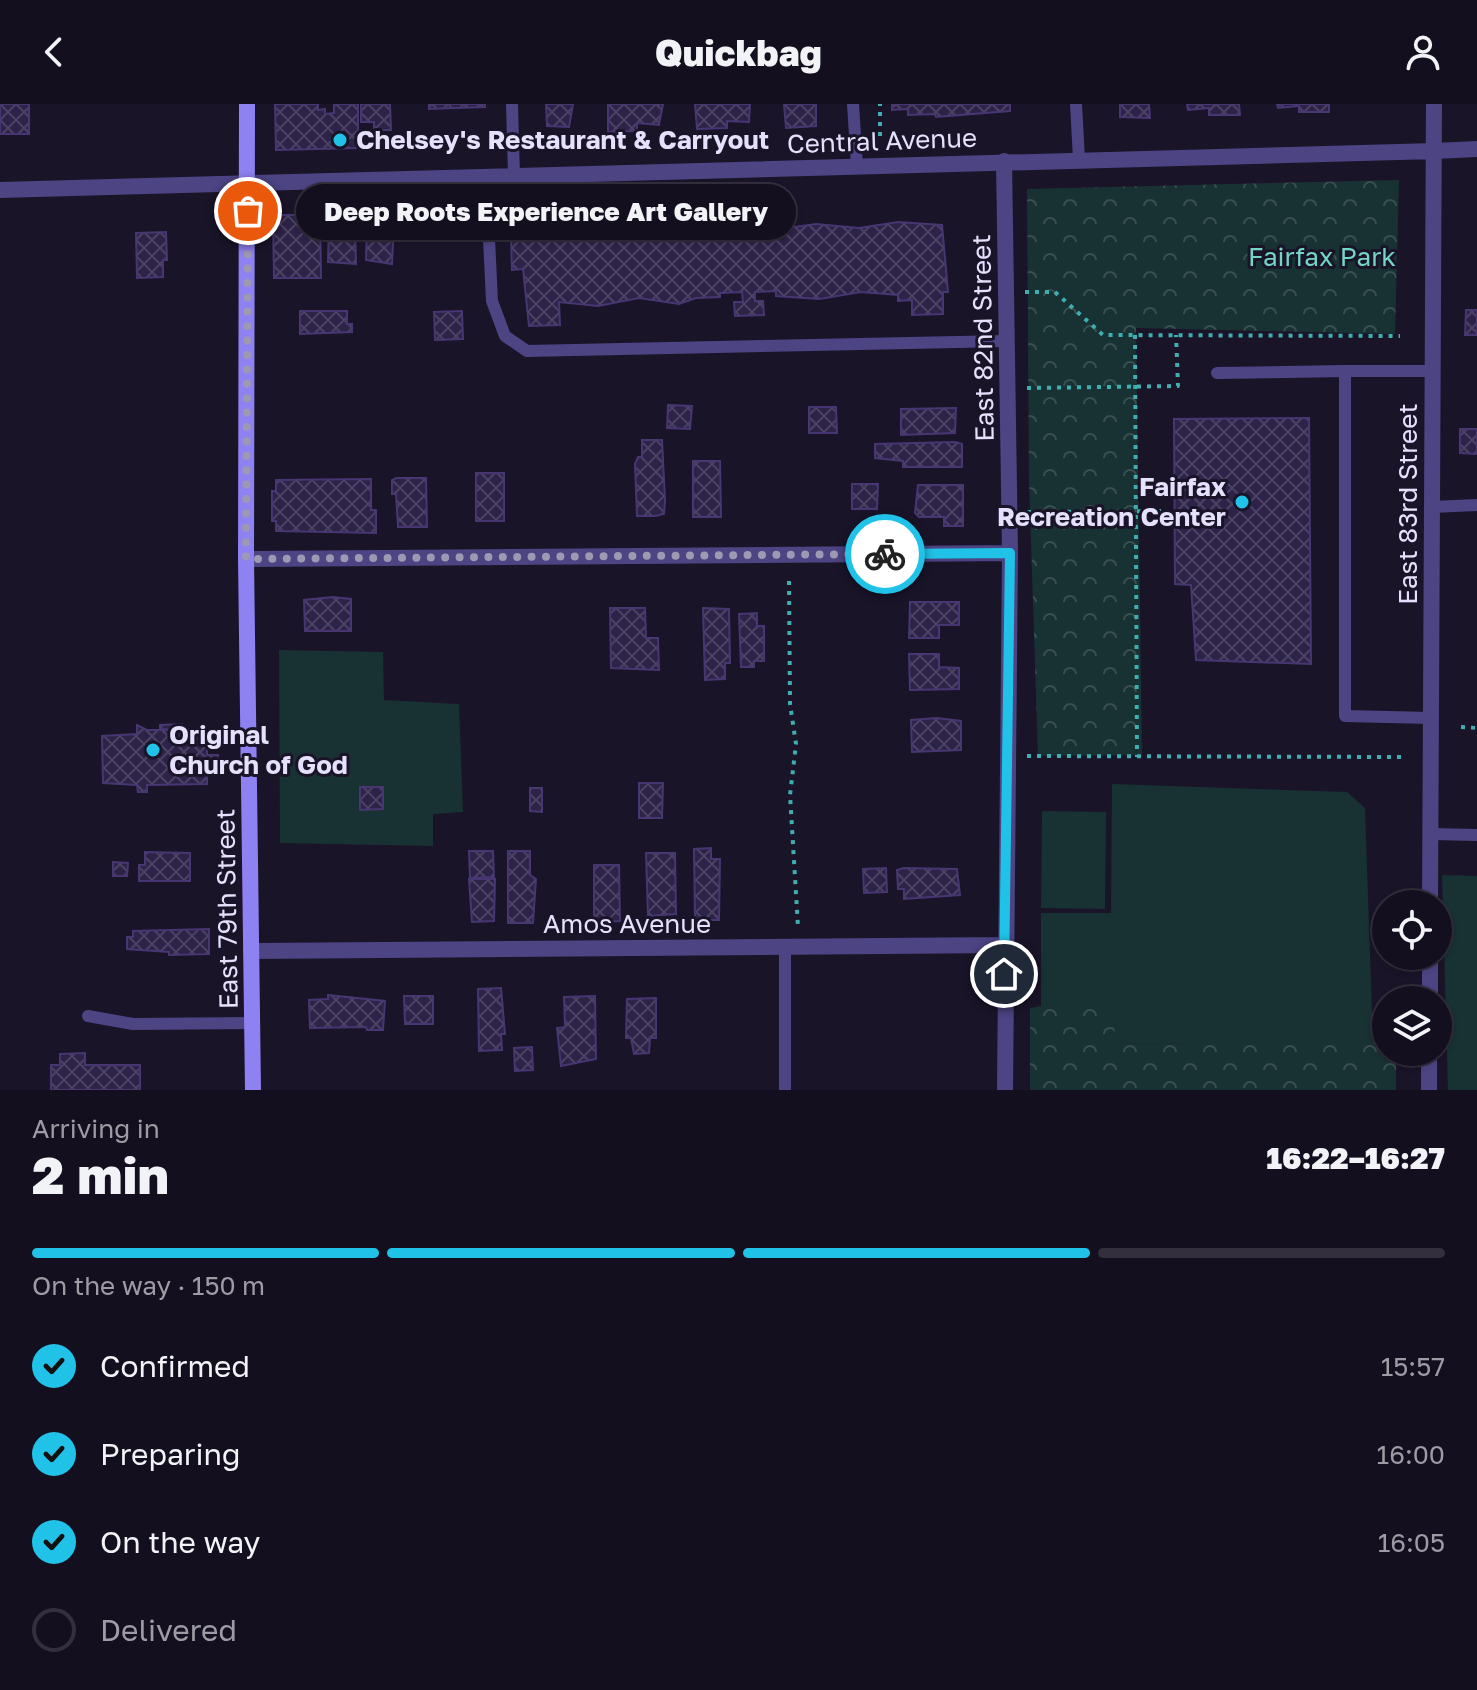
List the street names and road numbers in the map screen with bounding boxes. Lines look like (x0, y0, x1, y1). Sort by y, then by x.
street label: Central Avenue (786, 122, 977, 159)
street label: East 82nd Street (965, 234, 1000, 442)
street label: East 83rd Street (1392, 403, 1423, 605)
street label: East 79th Street (209, 809, 244, 1009)
street label: Amos Avenue (543, 908, 711, 939)

